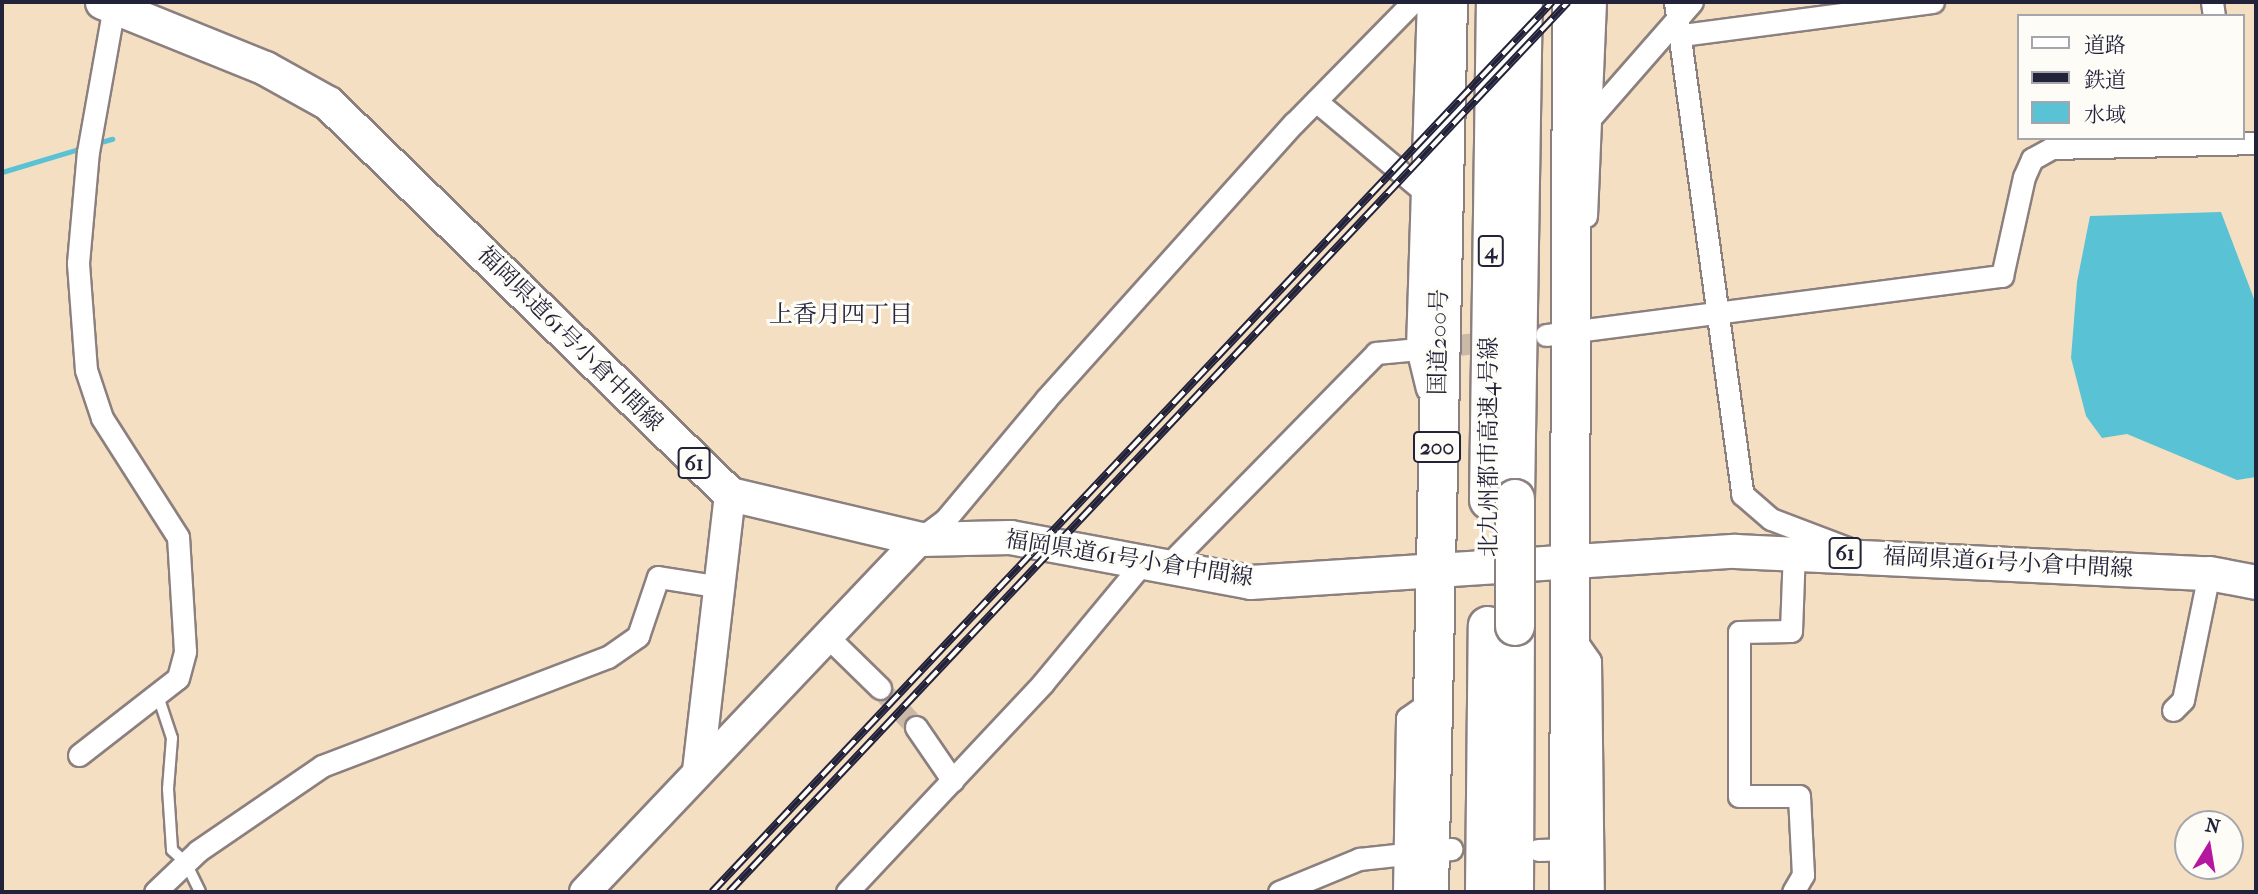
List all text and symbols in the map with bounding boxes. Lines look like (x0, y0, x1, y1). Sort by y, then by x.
legend (2016, 14, 2244, 140)
text: 道路 (2084, 33, 2126, 57)
text: 鉄道 (2084, 68, 2126, 92)
text: 水域 (2084, 103, 2126, 127)
road number: 4 (1477, 233, 1505, 268)
street label: 福岡県道61号小倉中間線 (472, 241, 668, 437)
street label: 国道200号 (1424, 289, 1454, 395)
district label: 上香月四丁目 (769, 301, 913, 329)
street label: 北九州都市高速4号線 (1475, 337, 1503, 557)
road number: 200 (1412, 430, 1462, 464)
road number: 61 (676, 446, 712, 480)
street label: 福岡県道61号小倉中間線 (1003, 526, 1255, 592)
road number: 61 (1828, 536, 1862, 570)
street label: 福岡県道61号小倉中間線 (1882, 543, 2134, 583)
north arrow (2174, 810, 2244, 880)
text: N (2203, 814, 2222, 839)

